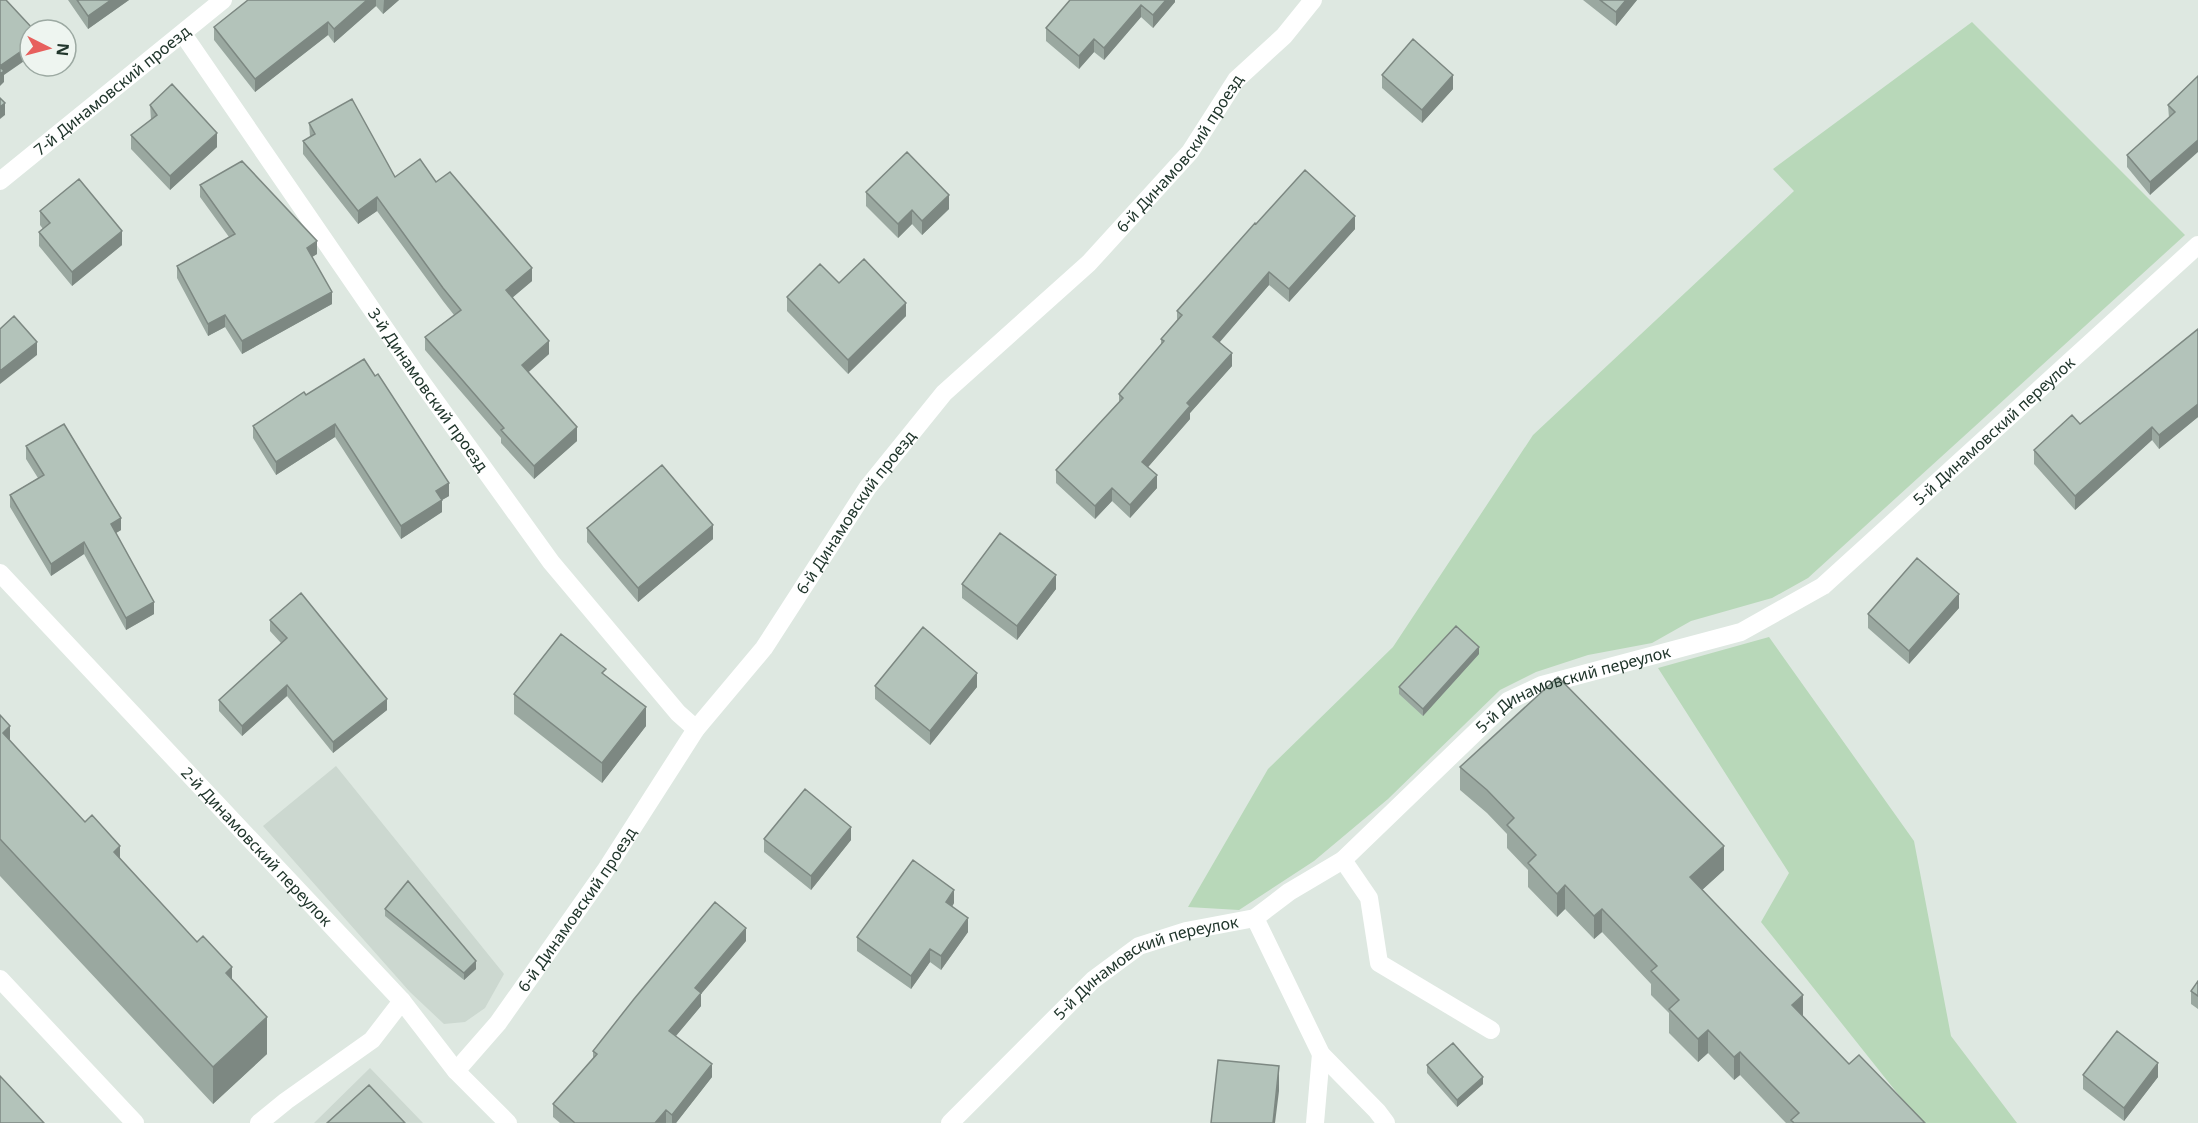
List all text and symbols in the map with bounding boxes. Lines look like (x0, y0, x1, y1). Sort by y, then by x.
north arrow (18, 18, 78, 78)
street label: 7-й Динамовский проезд (29, 20, 195, 160)
text: N (51, 42, 75, 57)
street label: 6-й Динамовский проезд (1111, 70, 1248, 237)
street label: 3-й Динамовский проезд (363, 304, 494, 476)
street label: 5-й Динамовский переулок (1908, 351, 2080, 510)
street label: 6-й Динамовский проезд (791, 425, 921, 598)
street label: 5-й Динамовский переулок (1471, 640, 1673, 738)
street label: 2-й Динамовский переулок (176, 762, 337, 931)
street label: 6-й Динамовский проезд (512, 823, 641, 996)
street label: 5-й Динамовский переулок (1048, 910, 1241, 1025)

